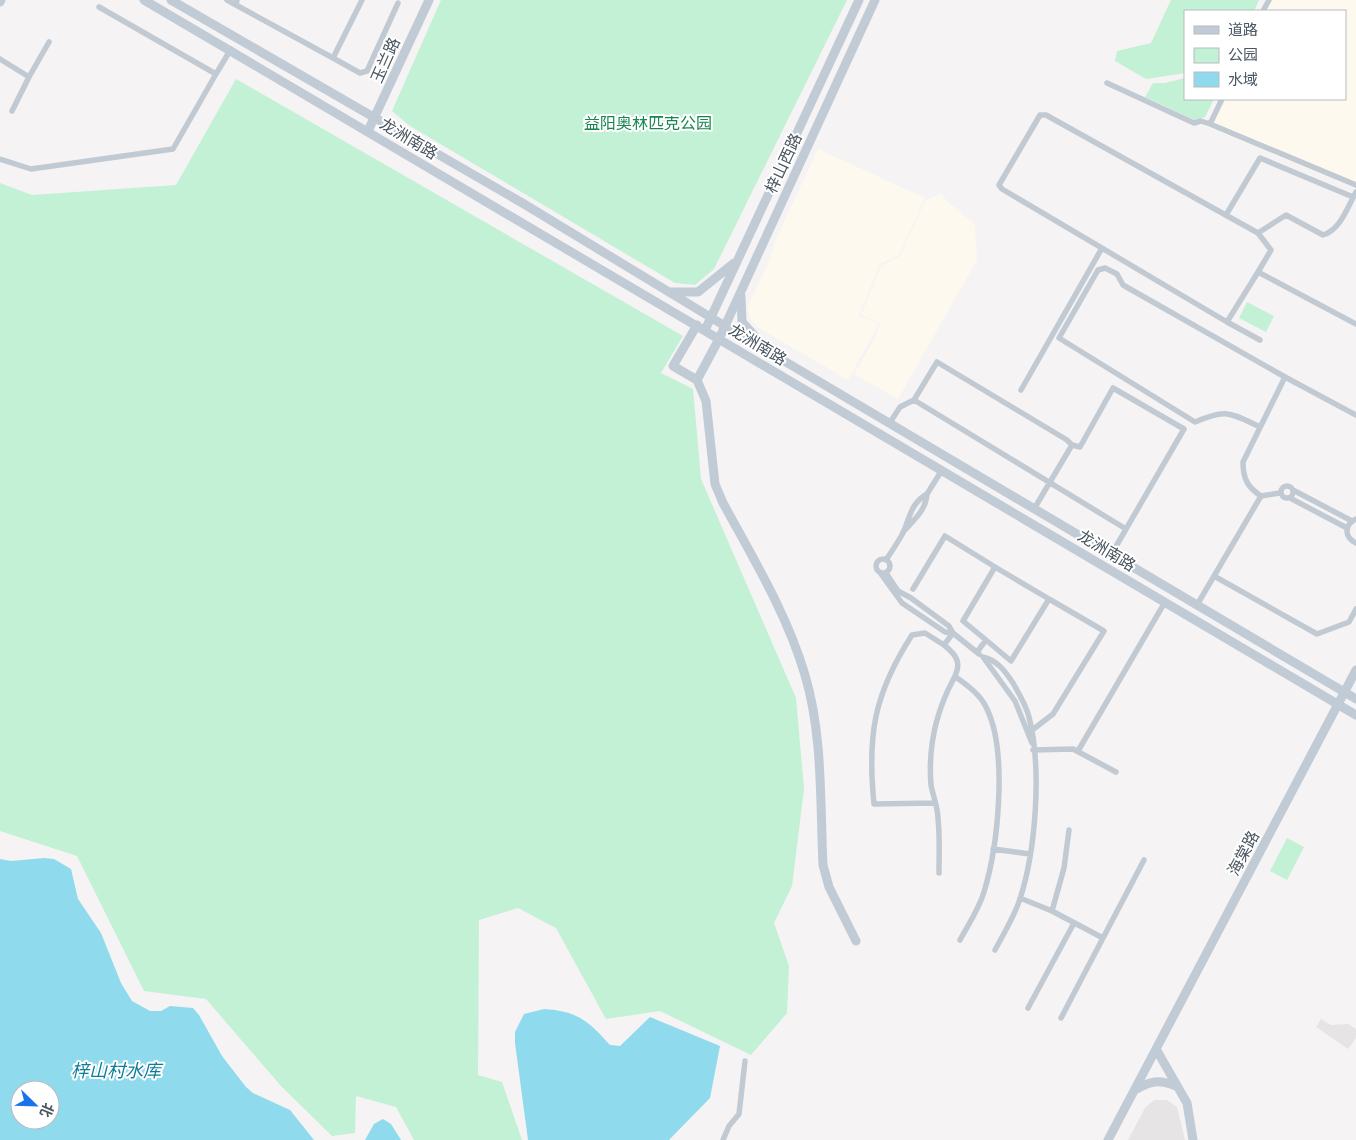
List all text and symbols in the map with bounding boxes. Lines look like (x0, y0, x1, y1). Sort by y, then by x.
legend (1184, 10, 1346, 100)
text: 道路 (1228, 20, 1258, 39)
street label: 玉兰路 (367, 34, 404, 86)
text: 公园 (1228, 45, 1258, 64)
text: 水域 (1228, 70, 1258, 89)
street label: 龙洲南路 (376, 114, 441, 163)
park label: 益阳奥林匹克公园 (584, 114, 712, 133)
street label: 梓山西路 (761, 130, 806, 196)
street label: 龙洲南路 (725, 320, 790, 369)
street label: 龙洲南路 (1074, 526, 1139, 575)
street label: 海棠路 (1224, 828, 1263, 879)
water label: 梓山村水库 (71, 1060, 164, 1082)
north arrow (10, 1080, 60, 1130)
text: 北 (36, 1100, 58, 1120)

